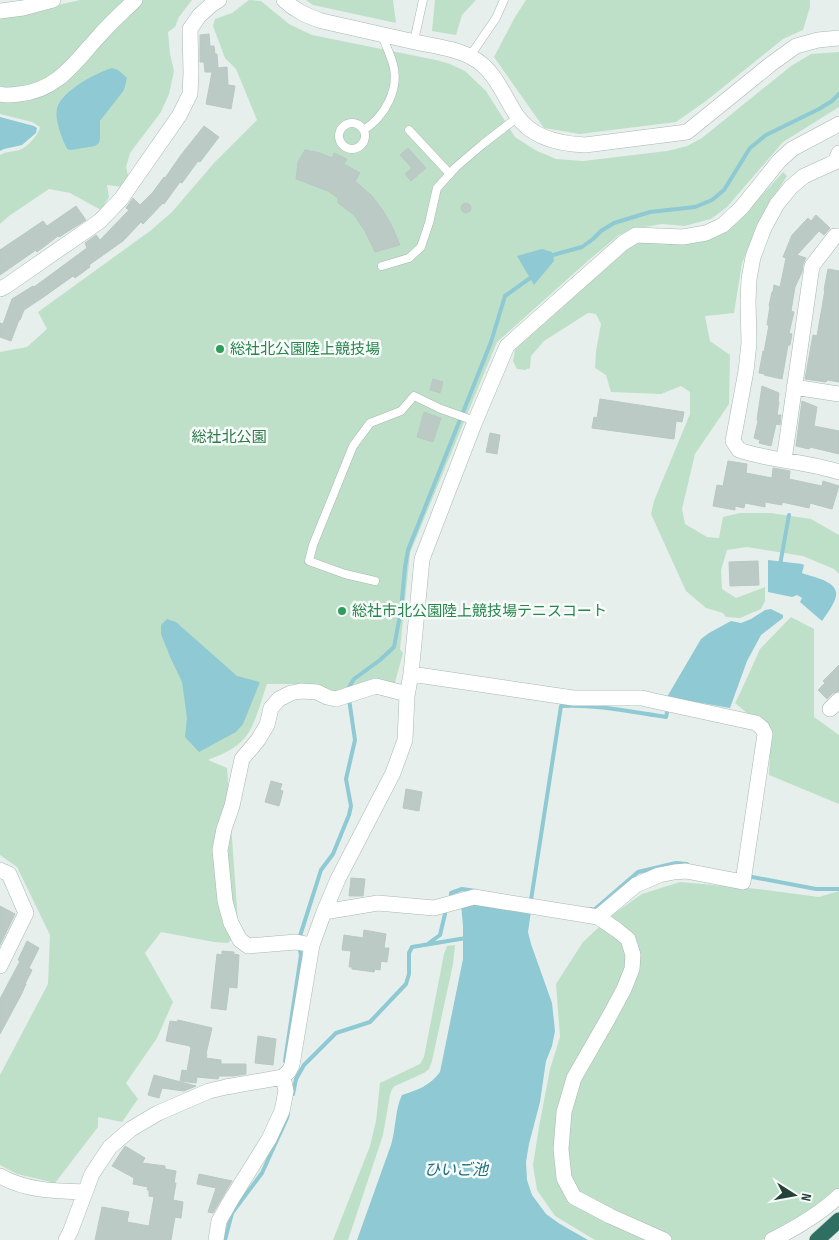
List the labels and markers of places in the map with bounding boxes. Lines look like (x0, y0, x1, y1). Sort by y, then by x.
place label: 総社北公園陸上競技場 (230, 340, 380, 359)
marker: 総社北公園陸上競技場 (214, 343, 226, 355)
place label: 総社市北公園陸上競技場テニスコート (352, 602, 607, 621)
marker: 総社市北公園陸上競技場テニスコート (336, 605, 348, 617)

